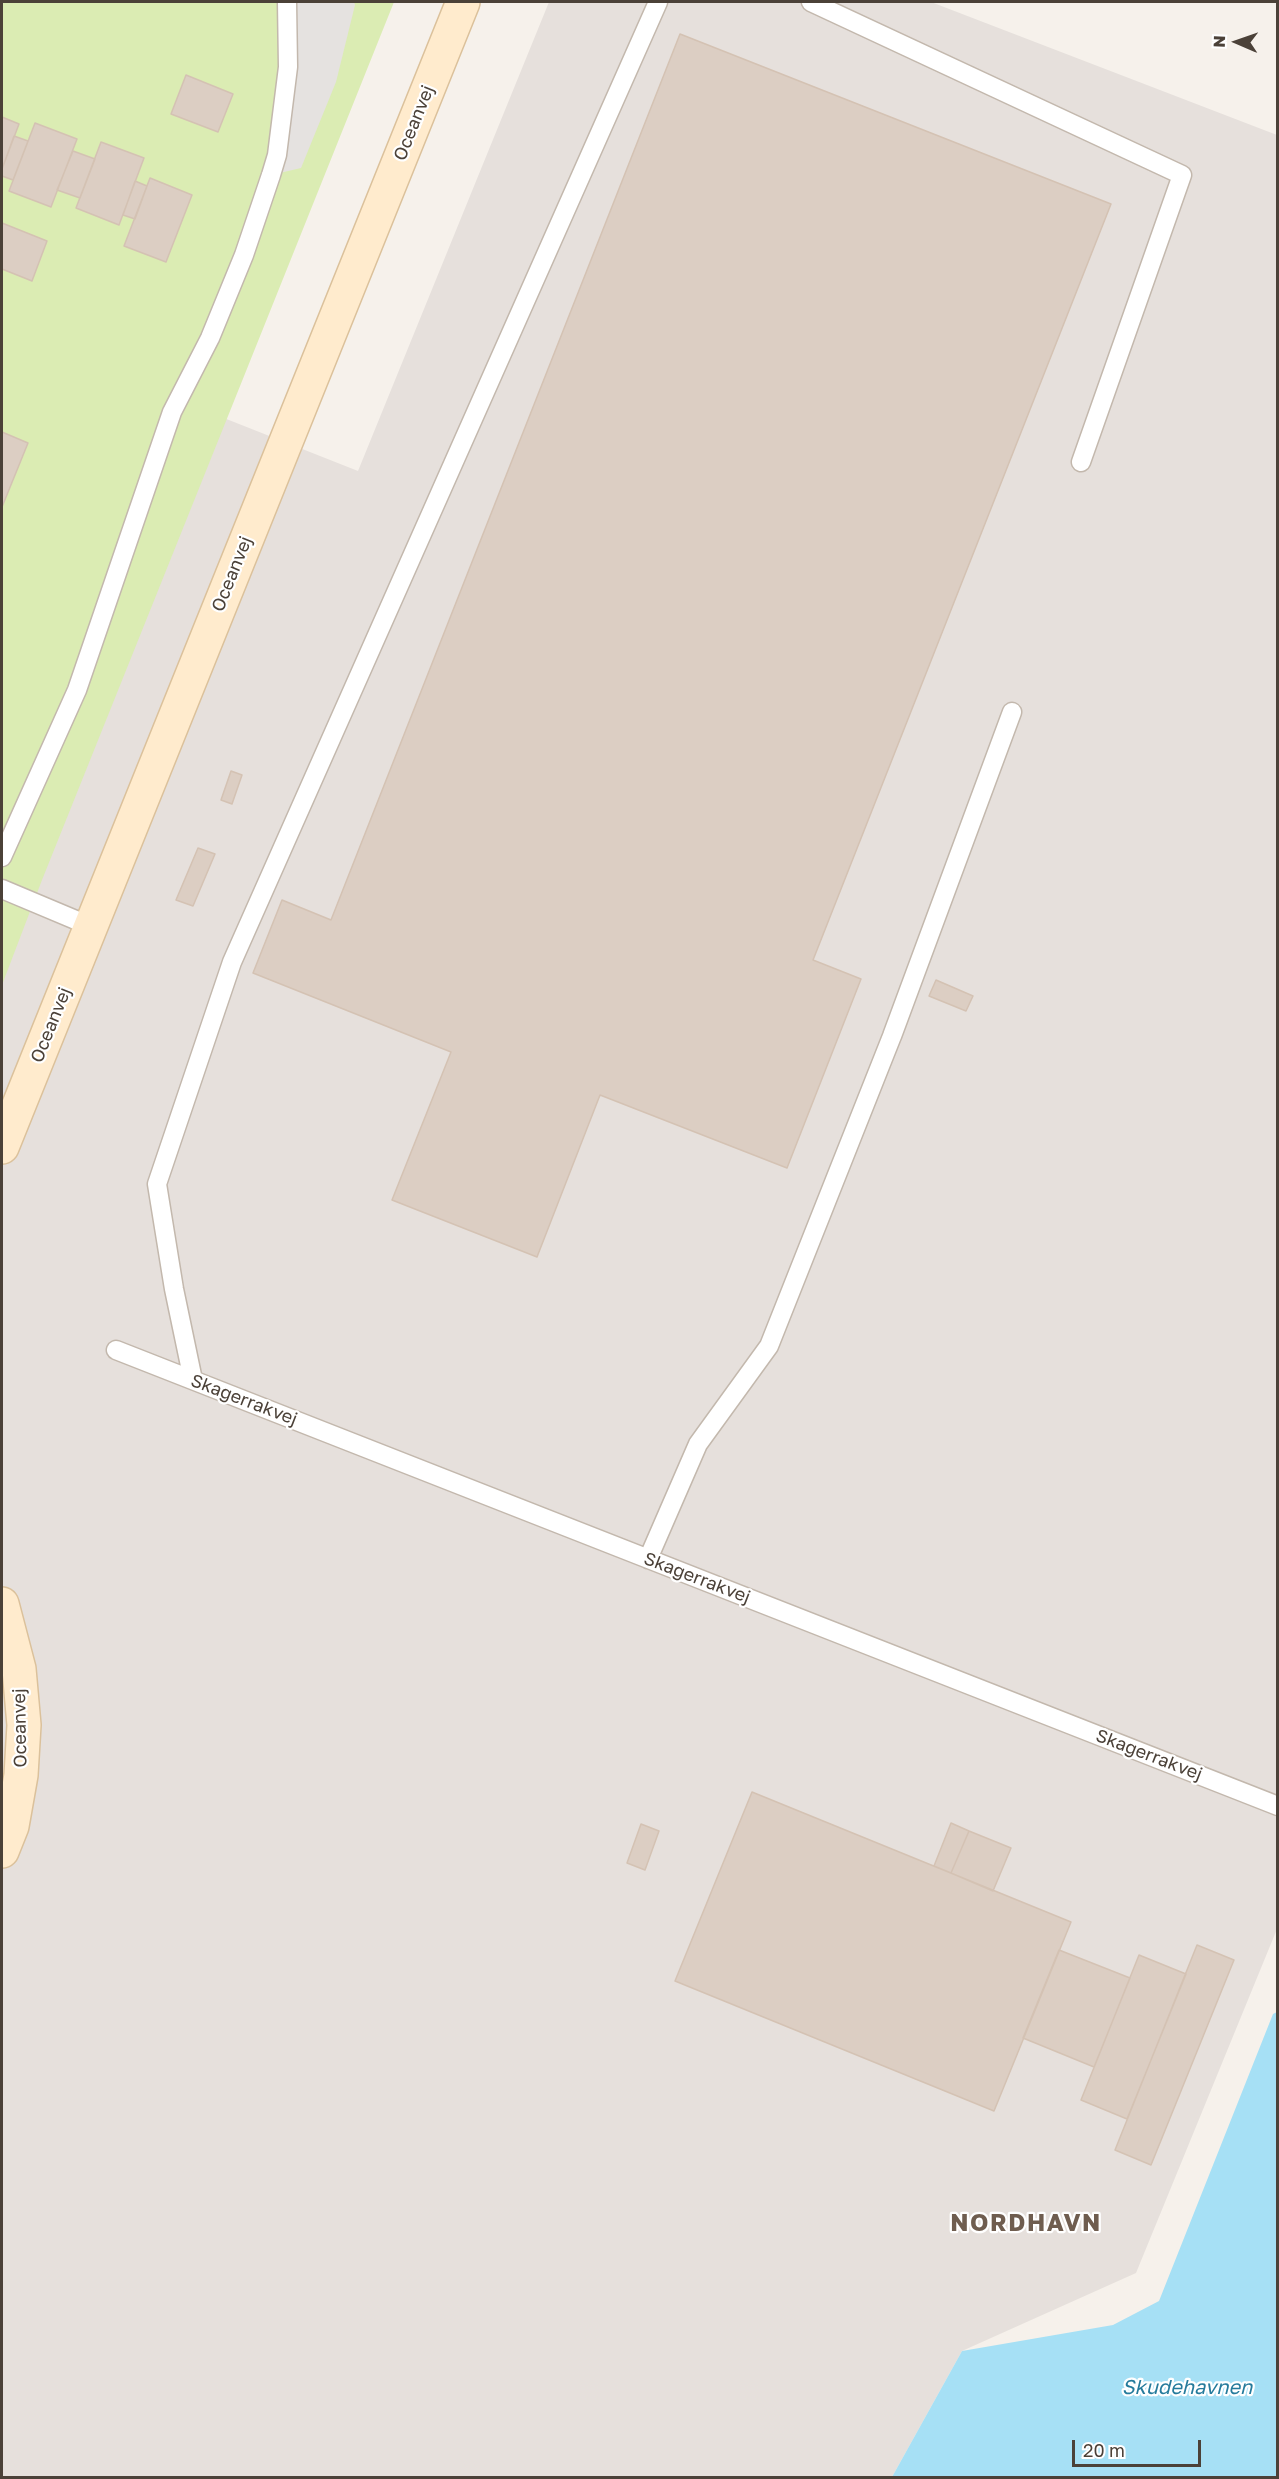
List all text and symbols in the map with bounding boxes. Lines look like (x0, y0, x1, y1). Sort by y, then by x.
north arrow (1207, 12, 1267, 72)
text: N (1209, 35, 1229, 48)
street label: Oceanvej (389, 82, 439, 164)
street label: Oceanvej (207, 533, 257, 615)
street label: Oceanvej (26, 984, 76, 1066)
street label: Skagerrakvej (188, 1370, 300, 1430)
street label: Skagerrakvej (641, 1548, 753, 1608)
street label: Oceanvej (9, 1688, 31, 1768)
street label: Skagerrakvej (1093, 1725, 1205, 1785)
district label: NORDHAVN (950, 2209, 1102, 2237)
water label: Skudehavnen (1122, 2376, 1252, 2400)
scale bar (1075, 2428, 1204, 2466)
text: 20 m (1083, 2439, 1125, 2461)

